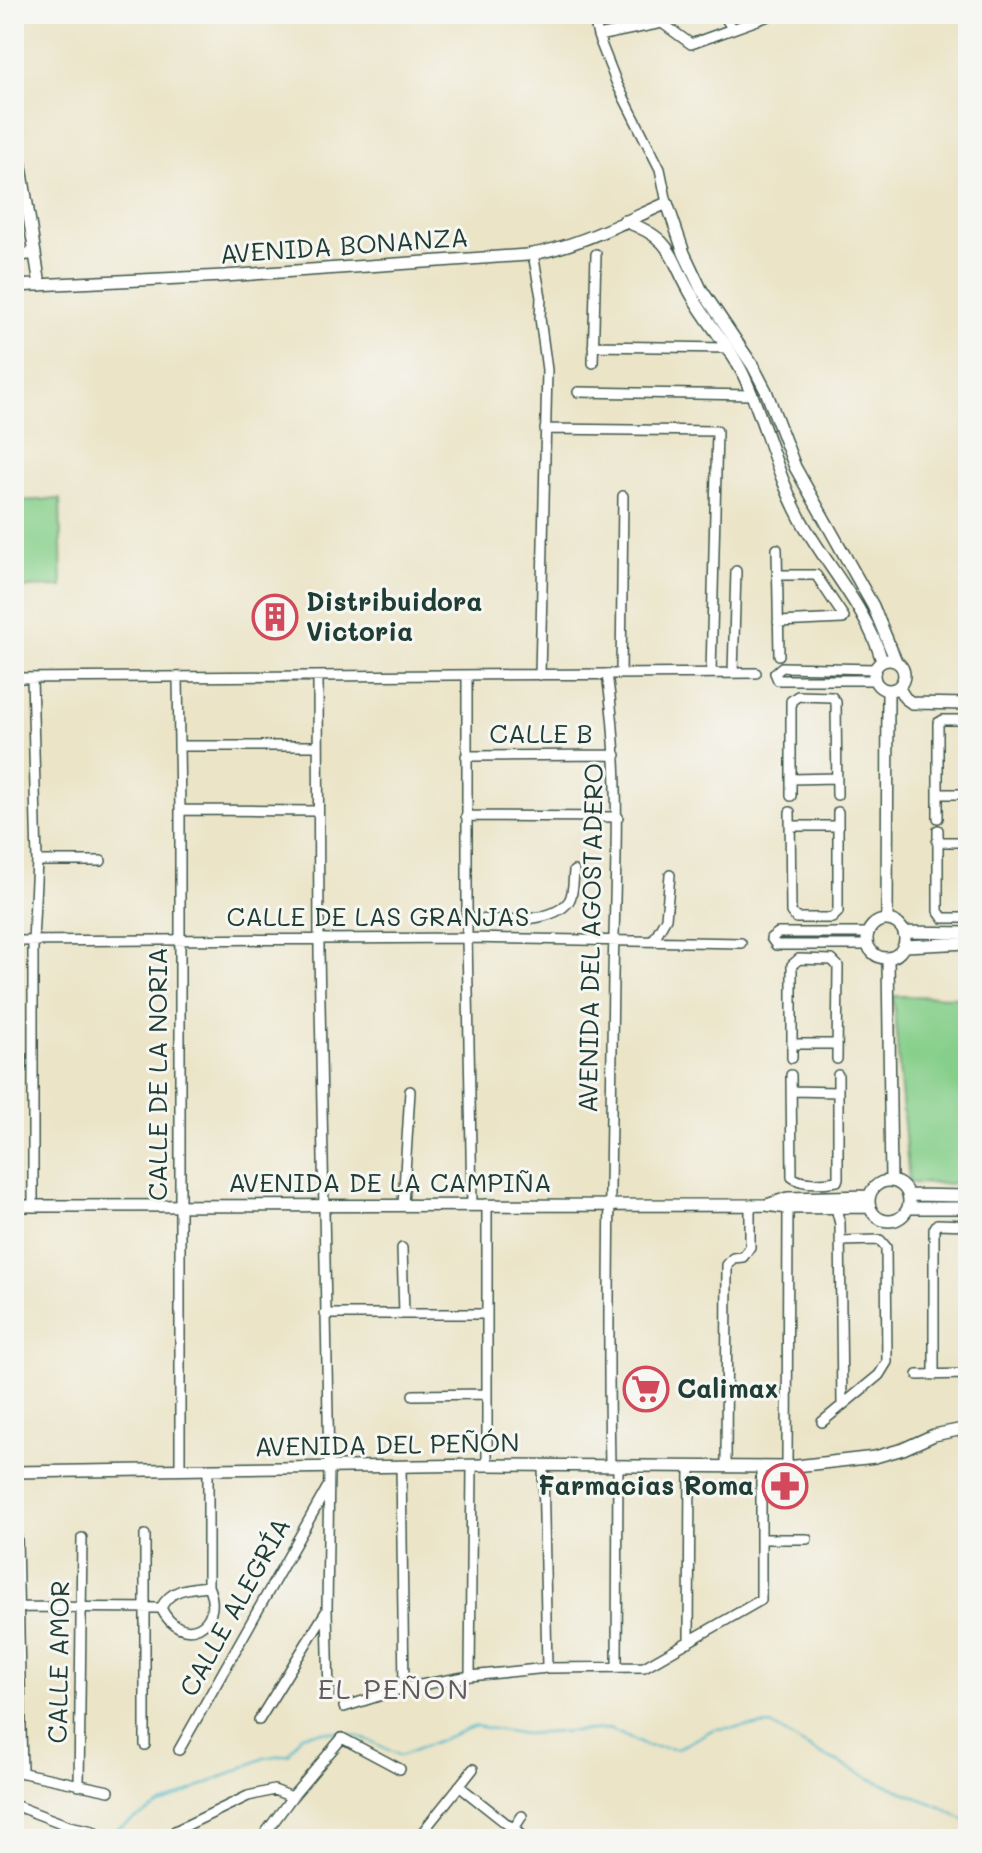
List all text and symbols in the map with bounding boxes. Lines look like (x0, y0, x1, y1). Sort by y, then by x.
street label: AVENIDA BONANZA (219, 219, 469, 271)
place label: Distribuidora Victoria (306, 584, 482, 648)
building icon: Distribuidora Victoria (251, 593, 299, 641)
street label: CALLE B (489, 716, 593, 750)
street label: AVENIDA DEL AGOSTADERO (570, 763, 610, 1113)
street label: CALLE DE LAS GRANJAS (227, 899, 529, 933)
street label: CALLE DE LA NORIA (140, 947, 174, 1201)
street label: AVENIDA DE LA CAMPIÑA (228, 1165, 552, 1199)
supermarket icon: Calimax (622, 1365, 670, 1413)
place label: Calimax (677, 1371, 778, 1405)
street label: AVENIDA DEL PEÑÓN (254, 1425, 520, 1463)
pharmacy icon: Farmacias Roma (761, 1462, 809, 1510)
place label: Farmacias Roma (538, 1468, 754, 1502)
street label: CALLE ALEGRÍA (171, 1511, 297, 1702)
street label: CALLE AMOR (40, 1580, 76, 1744)
district label: EL PEÑON (318, 1670, 470, 1706)

